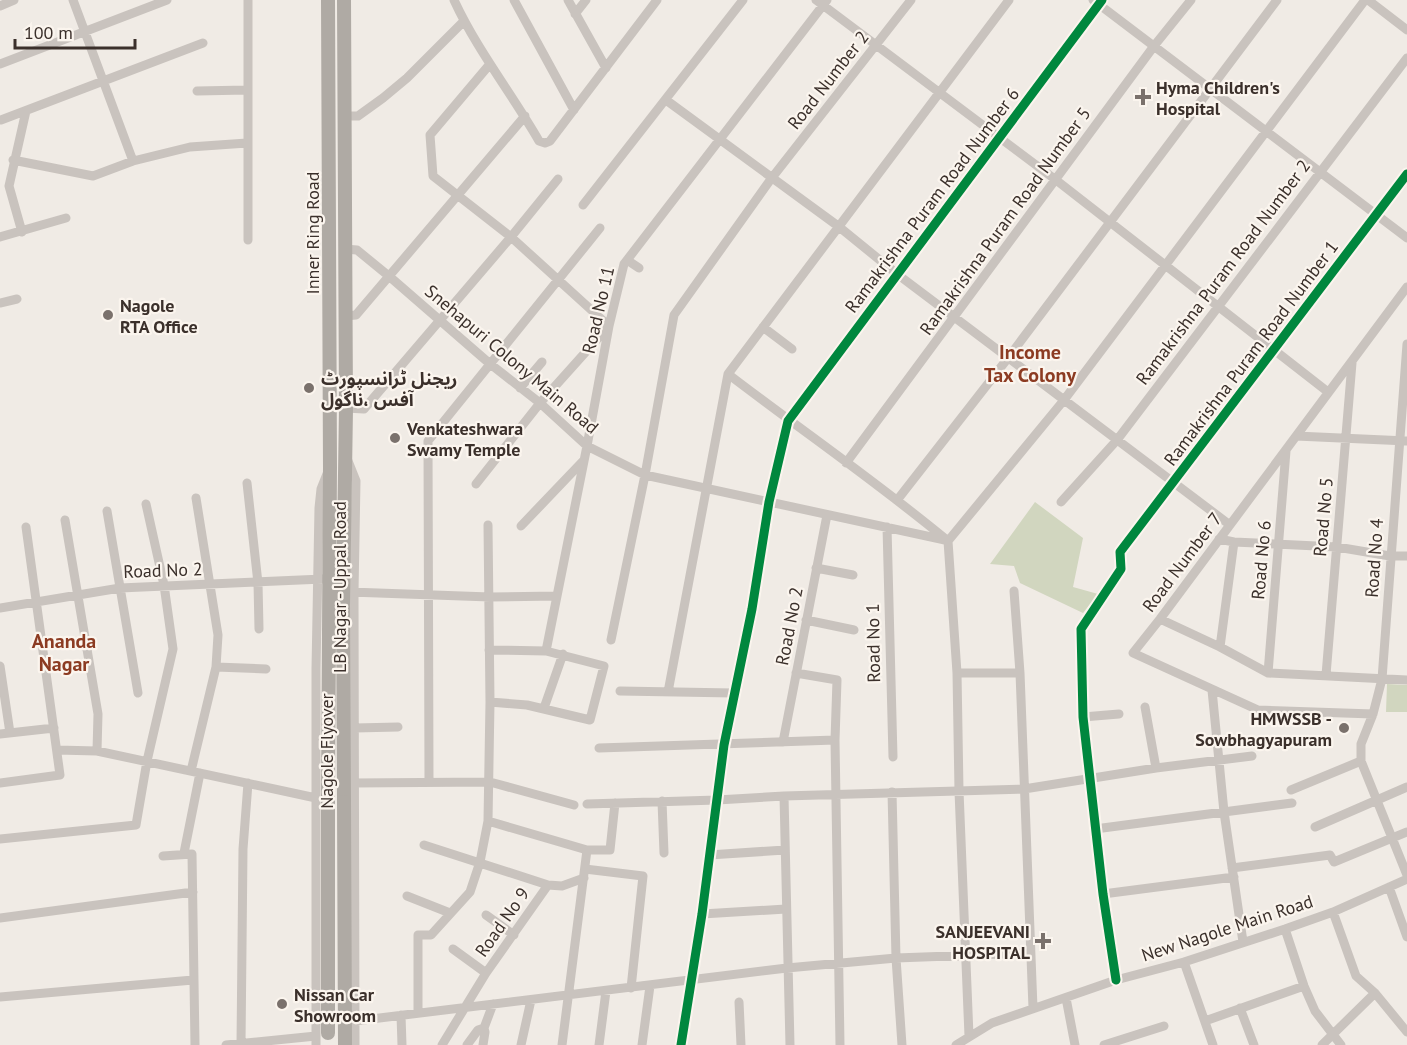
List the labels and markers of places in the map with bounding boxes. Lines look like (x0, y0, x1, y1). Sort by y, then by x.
place label: Hyma Children's Hospital (1156, 76, 1280, 120)
marker: Hyma Children's Hospital (1134, 88, 1152, 106)
place label: Nagole RTA Office (120, 294, 198, 338)
marker: Nagole RTA Office (101, 308, 115, 322)
place label: ریجنل ٹرانسپورٹ آفس ،ناگول (321, 367, 457, 411)
marker: ریجنل ٹرانسپورٹ آفس ،ناگول (302, 381, 316, 395)
place label: Venkateshwara Swamy Temple (406, 417, 523, 461)
marker: Venkateshwara Swamy Temple (388, 431, 402, 445)
place label: HMWSSB - Sowbhagyapuram (1195, 707, 1332, 751)
marker: HMWSSB - Sowbhagyapuram (1337, 721, 1351, 735)
place label: SANJEEVANI HOSPITAL (935, 920, 1031, 964)
marker: SANJEEVANI HOSPITAL (1034, 932, 1052, 950)
place label: Nissan Car Showroom (294, 983, 376, 1027)
marker: Nissan Car Showroom (275, 997, 289, 1011)

